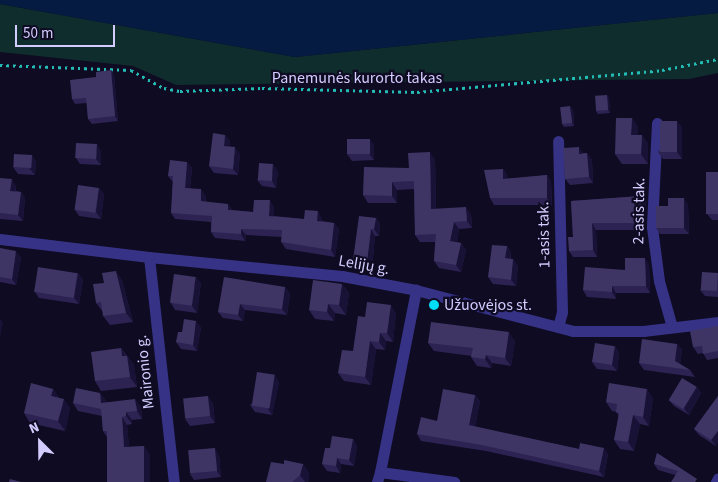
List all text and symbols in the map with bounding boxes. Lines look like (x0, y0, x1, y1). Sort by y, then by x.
scale bar (18, 15, 118, 47)
text: 50 m (23, 23, 53, 44)
street label: Panemunės kurorto takas (272, 68, 442, 88)
street label: 2-asis tak. (629, 177, 649, 245)
street label: 1-asis tak. (534, 201, 554, 269)
street label: Lelijų g. (337, 251, 391, 279)
place label: Užuovėjos st. (444, 295, 532, 315)
marker: Užuovėjos st. (428, 299, 440, 311)
street label: Maironio g. (132, 334, 158, 410)
north arrow (15, 417, 65, 467)
text: N (26, 417, 42, 439)

